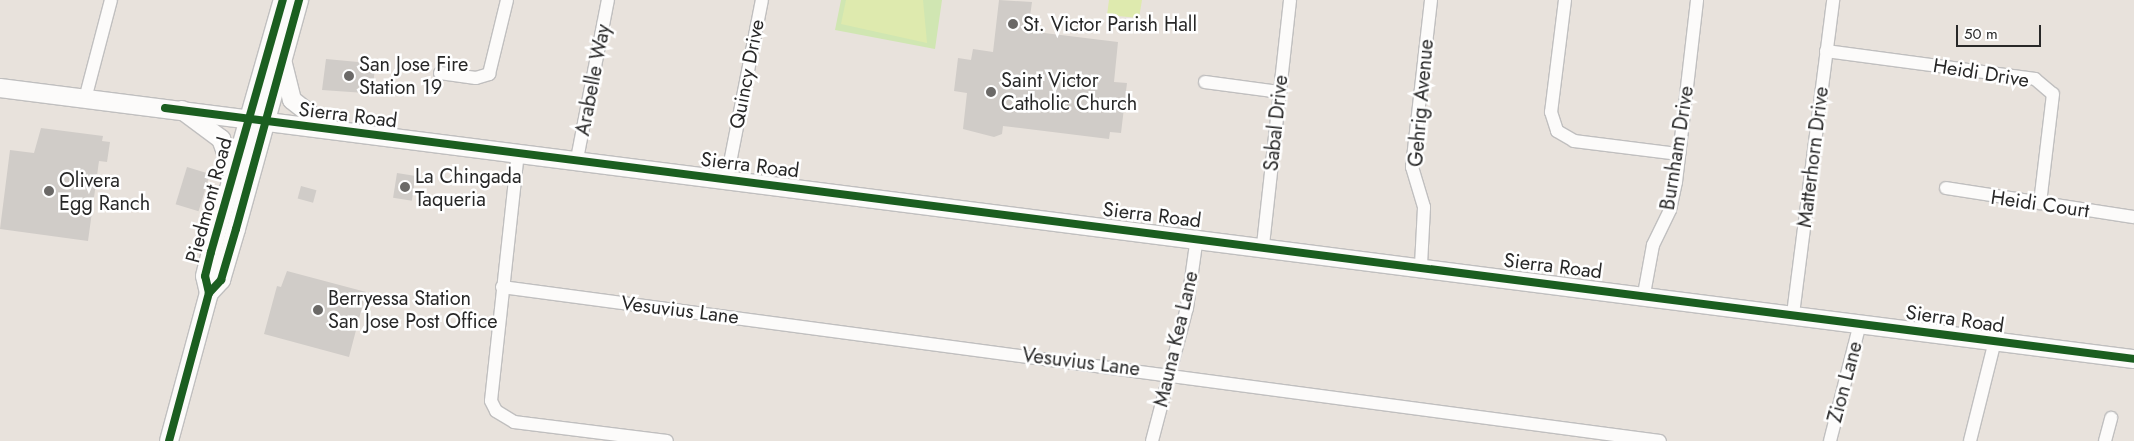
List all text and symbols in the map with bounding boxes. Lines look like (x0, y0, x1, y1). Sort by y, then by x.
place label: St. Victor Parish Hall (1023, 12, 1197, 36)
scale bar (1959, 15, 2044, 47)
street label: Quincy Drive (725, 17, 769, 131)
marker: St. Victor Parish Hall (1007, 18, 1019, 30)
street label: Arabelle Way (570, 22, 616, 138)
text: 50 m (1964, 23, 1998, 45)
street label: Gehrig Avenue (1403, 38, 1439, 168)
place label: San Jose Fire Station 19 (359, 52, 468, 99)
street label: Heidi Drive (1931, 54, 2031, 92)
place label: Saint Victor Catholic Church (1001, 68, 1137, 115)
marker: San Jose Fire Station 19 (343, 70, 355, 82)
street label: Sabal Drive (1259, 74, 1293, 172)
street label: Burnham Drive (1655, 84, 1699, 212)
street label: Matterhorn Drive (1792, 85, 1834, 229)
marker: Saint Victor Catholic Church (985, 86, 997, 98)
street label: Sierra Road (297, 97, 399, 133)
street label: Piedmont Road (181, 135, 237, 265)
street label: Sierra Road (699, 147, 801, 183)
place label: La Chingada Taqueria (415, 164, 522, 211)
place label: Olivera Egg Ranch (59, 168, 150, 215)
marker: La Chingada Taqueria (399, 181, 411, 193)
marker: Olivera Egg Ranch (43, 185, 55, 197)
street label: Heidi Court (1989, 185, 2091, 223)
street label: Sierra Road (1101, 197, 1203, 233)
street label: Sierra Road (1502, 248, 1604, 284)
street label: Mauna Kea Lane (1149, 269, 1203, 409)
place label: Berryessa Station San Jose Post Office (328, 286, 498, 333)
street label: Vesuvius Lane (620, 291, 740, 329)
street label: Sierra Road (1904, 300, 2006, 338)
marker: Berryessa Station San Jose Post Office (312, 304, 324, 316)
street label: Zion Lane (1823, 339, 1867, 425)
street label: Vesuvius Lane (1021, 343, 1141, 381)

